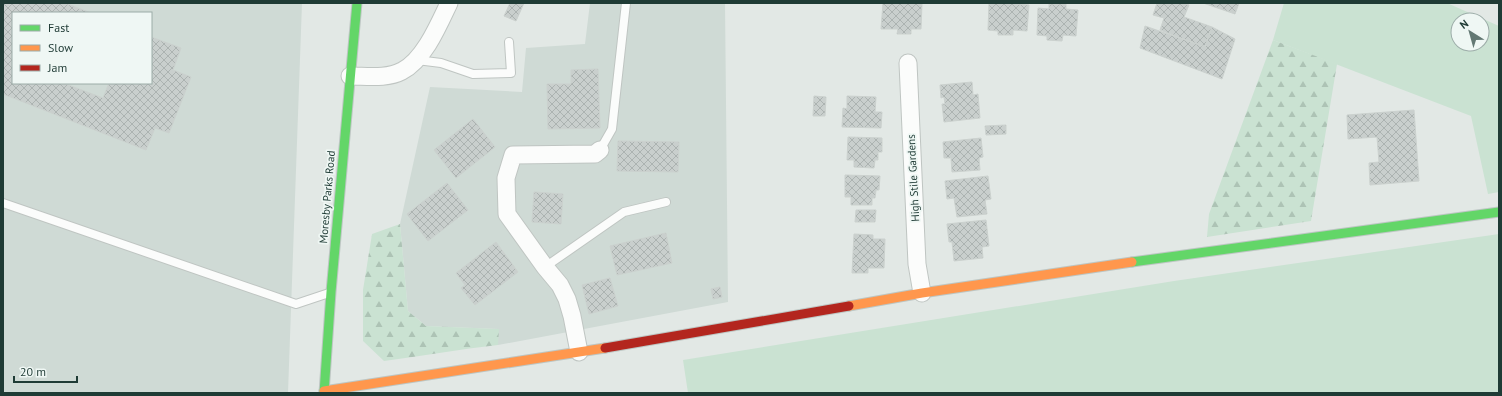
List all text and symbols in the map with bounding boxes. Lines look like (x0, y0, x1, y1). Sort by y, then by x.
legend (12, 12, 152, 84)
north arrow (1450, 12, 1490, 52)
text: N (1457, 16, 1471, 32)
text: Fast (48, 20, 69, 35)
text: Slow (48, 40, 73, 55)
text: Jam (47, 60, 67, 75)
street label: High Stile Gardens (904, 134, 922, 222)
street label: Moresby Parks Road (316, 150, 338, 244)
scale bar (14, 358, 77, 384)
text: 20 m (20, 364, 46, 379)

